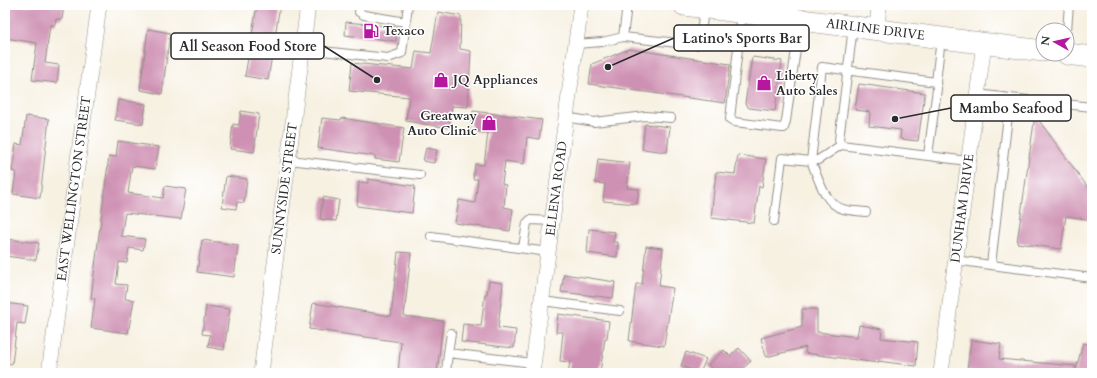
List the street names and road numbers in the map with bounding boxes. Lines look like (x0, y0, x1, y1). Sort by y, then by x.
street label: AIRLINE DRIVE (825, 14, 926, 45)
street label: EAST WELLINGTON STREET (53, 94, 96, 282)
street label: SUNNYSIDE STREET (267, 121, 302, 255)
street label: ELLENA ROAD (541, 140, 572, 237)
street label: DUNHAM DRIVE (946, 153, 978, 264)

